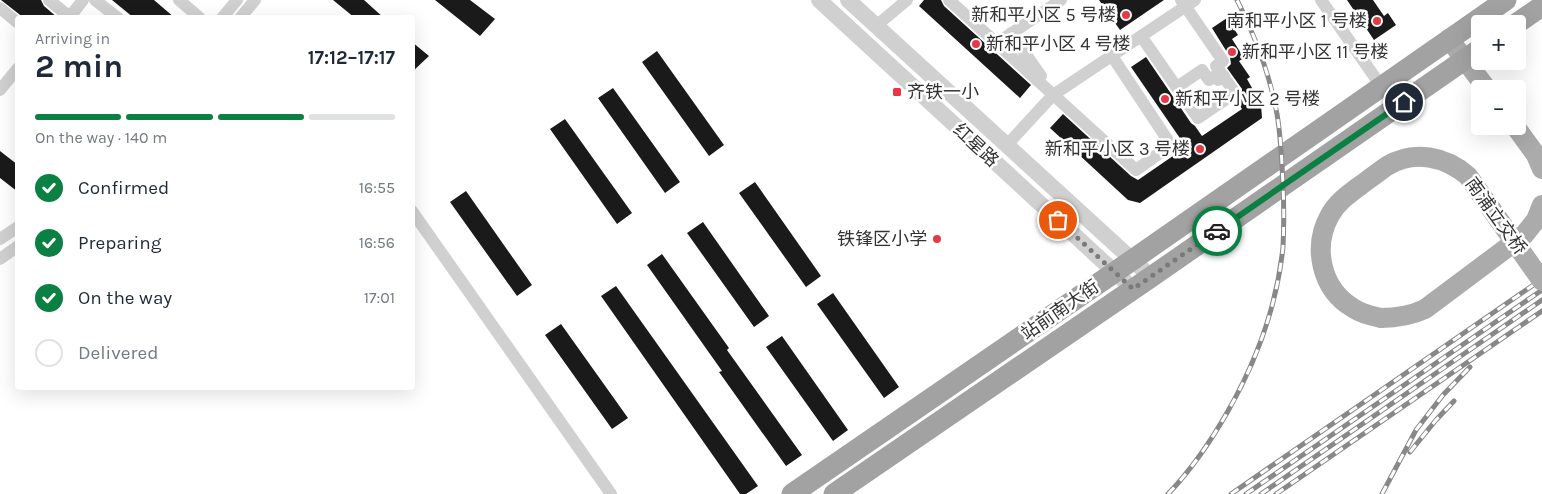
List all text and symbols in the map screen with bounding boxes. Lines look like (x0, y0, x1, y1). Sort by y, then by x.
place label: 新和平小区 5 号楼 (971, 4, 1116, 26)
marker: 新和平小区 5 号楼 (1120, 9, 1132, 21)
place label: 南和平小区 1 号楼 (1227, 10, 1367, 32)
marker: 南和平小区 1 号楼 (1371, 15, 1383, 27)
map controls (1471, 15, 1526, 135)
button: + (1471, 15, 1526, 70)
text: Arriving in (35, 29, 110, 48)
place label: 新和平小区 4 号楼 (986, 33, 1131, 55)
marker: 新和平小区 4 号楼 (970, 38, 982, 50)
place label: 新和平小区 11 号楼 (1242, 41, 1388, 63)
marker: 新和平小区 11 号楼 (1226, 46, 1238, 58)
text: 17:12–17:17 (308, 47, 395, 69)
text: 2 min (35, 48, 123, 85)
button: − (1471, 80, 1526, 135)
place label: 齐铁一小 (907, 81, 979, 103)
pin (1383, 81, 1425, 123)
marker: 齐铁一小 (891, 86, 903, 98)
place label: 新和平小区 2 号楼 (1175, 88, 1320, 110)
icon: home (1390, 88, 1418, 116)
marker: 新和平小区 2 号楼 (1159, 93, 1171, 105)
street label: 红星路 (949, 119, 1003, 171)
text: On the way · 140 m (35, 128, 167, 147)
place label: 新和平小区 3 号楼 (1045, 138, 1190, 160)
marker: 新和平小区 3 号楼 (1194, 143, 1206, 155)
street label: 南浦立交桥 (1461, 173, 1531, 259)
icon: check (35, 174, 63, 202)
text: Confirmed (78, 177, 169, 199)
text: 16:55 (359, 178, 395, 197)
pin (1037, 199, 1079, 241)
icon: bag (1044, 206, 1072, 234)
courier (1192, 206, 1242, 256)
icon: car (1203, 217, 1231, 245)
place label: 铁锋区小学 (837, 228, 927, 250)
icon: check (35, 229, 63, 257)
text: Preparing (78, 232, 161, 254)
text: 16:56 (359, 233, 395, 252)
marker: 铁锋区小学 (931, 233, 943, 245)
street label: 站前南大街 (1017, 275, 1103, 345)
icon: check (35, 284, 63, 312)
text: On the way (78, 287, 172, 309)
text: 17:01 (364, 288, 395, 307)
text: Delivered (78, 342, 158, 364)

